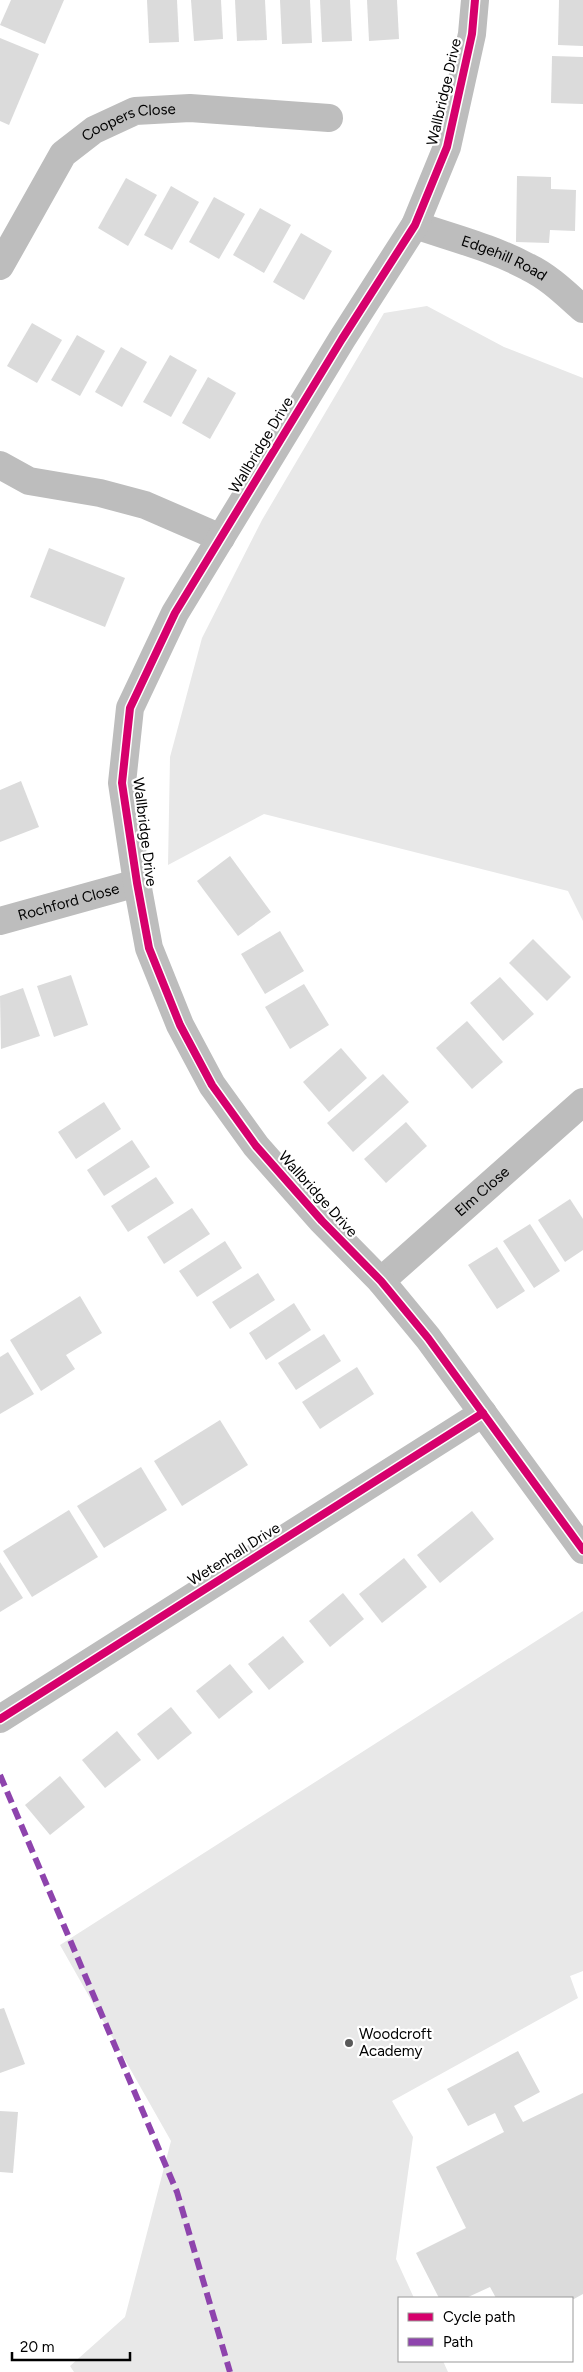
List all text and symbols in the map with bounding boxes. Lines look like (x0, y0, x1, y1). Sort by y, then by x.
street label: Wallbridge Drive (423, 37, 465, 147)
street label: Coopers Close (78, 100, 176, 145)
street label: Edgehill Road (459, 232, 550, 285)
street label: Wallbridge Drive (225, 393, 297, 497)
street label: Wallbridge Drive (129, 777, 161, 887)
street label: Rochford Close (16, 879, 121, 925)
street label: Wallbridge Drive (275, 1147, 361, 1241)
street label: Elm Close (451, 1163, 513, 1220)
street label: Wetenhall Drive (185, 1518, 283, 1590)
place label: Woodcroft Academy (359, 2025, 432, 2060)
marker: Woodcroft Academy (343, 2037, 355, 2049)
legend (398, 2297, 573, 2362)
text: Cycle path (443, 2308, 515, 2326)
scale bar (12, 2330, 130, 2362)
text: Path (443, 2333, 473, 2351)
text: 20 m (20, 2338, 54, 2356)

